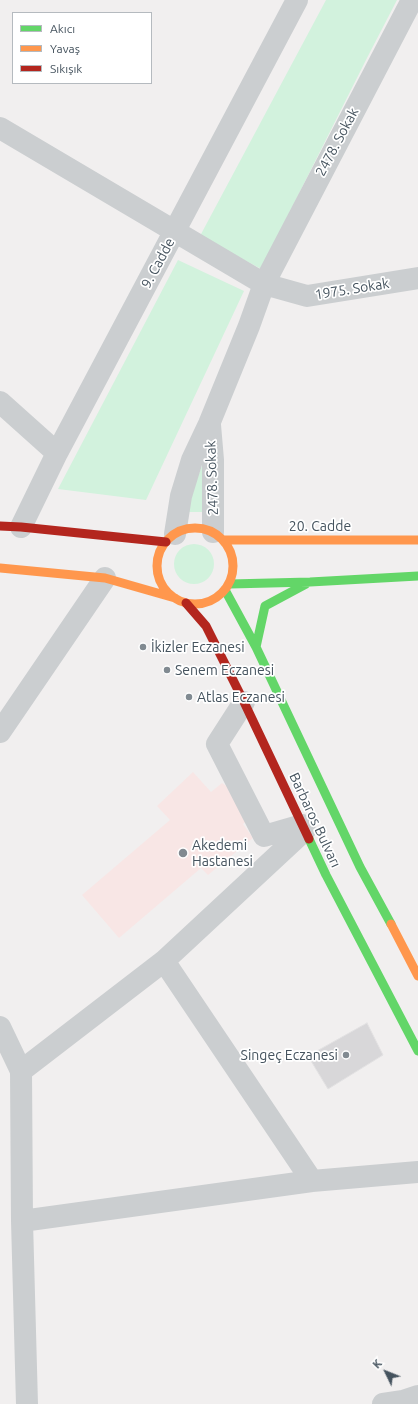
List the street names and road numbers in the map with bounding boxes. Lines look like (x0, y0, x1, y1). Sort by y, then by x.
street label: 2478. Sokak (312, 105, 362, 179)
street label: 9. Cadde (138, 235, 178, 291)
street label: 1975. Sokak (314, 275, 390, 303)
street label: 2478. Sokak (202, 440, 222, 516)
street label: 20. Cadde (289, 518, 351, 534)
street label: Barbaros Bulvarı (286, 770, 344, 870)

